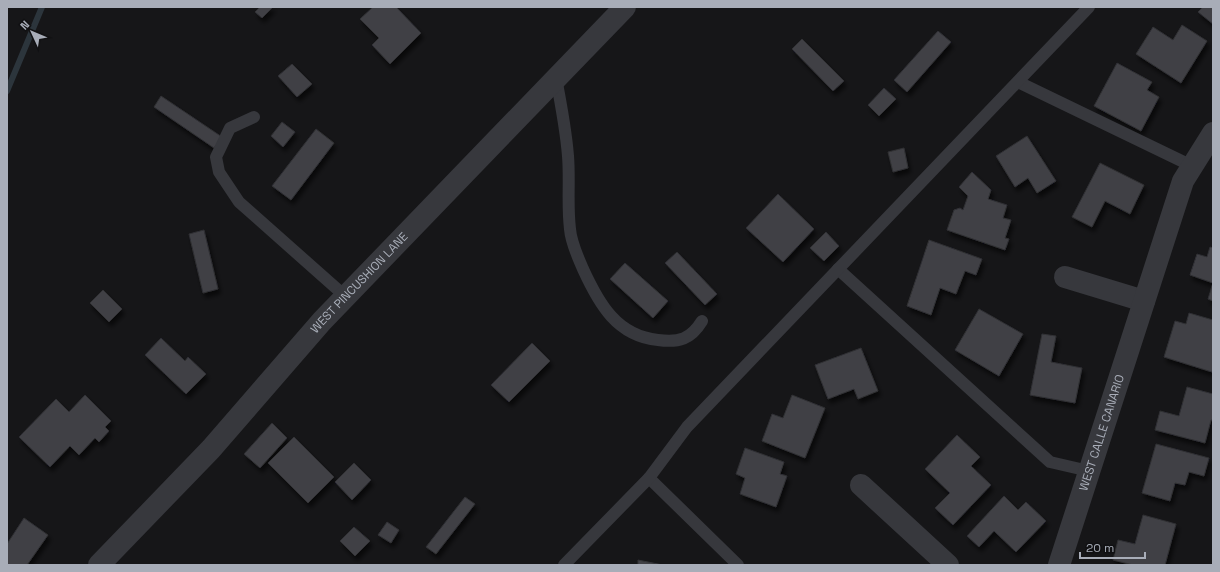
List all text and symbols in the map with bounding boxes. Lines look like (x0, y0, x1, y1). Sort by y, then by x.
north arrow (12, 12, 52, 52)
text: N (17, 18, 32, 33)
street label: WEST PINCUSHION LANE (307, 229, 412, 337)
street label: WEST CALLE CANARIO (1075, 372, 1128, 493)
scale bar (1080, 534, 1145, 560)
text: 20 m (1086, 540, 1114, 556)

